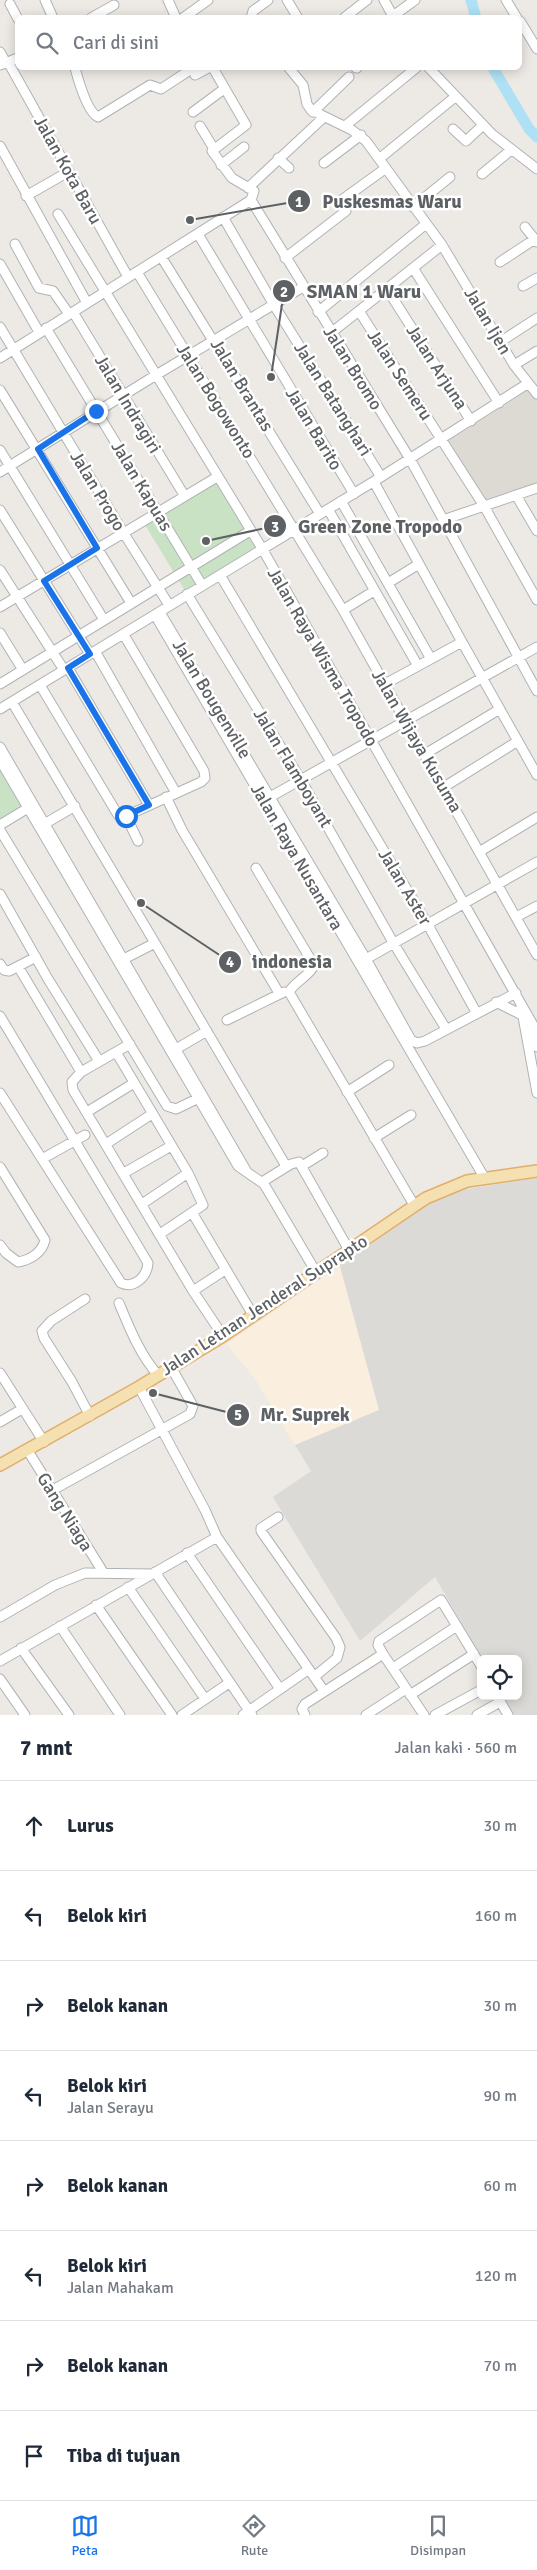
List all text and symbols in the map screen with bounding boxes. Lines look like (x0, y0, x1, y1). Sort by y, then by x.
search box (15, 15, 522, 70)
icon: search (33, 29, 61, 57)
text: Cari di sini (73, 31, 159, 55)
street label: Jalan Kota Baru (29, 112, 107, 228)
callout: Puskesmas Waru (287, 184, 471, 218)
text: Puskesmas Waru (322, 190, 462, 214)
text: 1 (295, 193, 303, 211)
callout: SMAN 1 Waru (271, 274, 431, 308)
text: SMAN 1 Waru (307, 280, 421, 304)
text: 2 (280, 283, 288, 301)
street label: Jalan Ijen (459, 284, 517, 358)
street label: Jalan Arjuna (401, 320, 473, 414)
street label: Jalan Bromo (319, 322, 387, 414)
street label: Jalan Semeru (363, 325, 437, 425)
street label: Jalan Brantas (206, 335, 278, 435)
street label: Jalan Batanghari (289, 338, 377, 460)
street label: Jalan Bogowonto (172, 339, 260, 463)
street label: Jalan Indragiri (90, 351, 166, 457)
street label: Jalan Barito (281, 384, 347, 474)
route end (85, 400, 108, 423)
street label: Jalan Kapuas (107, 437, 178, 535)
street label: Jalan Progo (66, 447, 130, 535)
callout: Green Zone Tropodo (263, 509, 472, 543)
text: Green Zone Tropodo (298, 515, 462, 539)
text: 3 (271, 518, 279, 536)
street label: Jalan Raya Wisma Tropodo (263, 564, 383, 750)
street label: Jalan Bougenville (168, 635, 256, 763)
street label: Jalan Wijaya Kusuma (367, 665, 467, 817)
street label: Jalan Flamboyant (249, 704, 337, 832)
street label: Jalan Raya Nusantara (246, 780, 348, 934)
route start (115, 805, 138, 828)
street label: Jalan Aster (374, 845, 437, 930)
callout: indonesia (217, 945, 342, 979)
text: indonesia (252, 950, 332, 974)
text: 4 (226, 953, 234, 971)
street label: Jalan Letnan Jenderal Suprapto (156, 1230, 372, 1380)
callout: Mr. Suprek (225, 1398, 360, 1432)
text: Mr. Suprek (260, 1403, 350, 1427)
text: 5 (234, 1406, 242, 1424)
street label: Gang Niaga (32, 1469, 98, 1555)
map controls (477, 1655, 522, 1700)
button: locate (477, 1655, 522, 1700)
text: 7 mnt (20, 1735, 72, 1761)
text: Jalan kaki · 560 m (395, 1738, 517, 1758)
icon: ahead (20, 1812, 48, 1840)
text: Lurus (67, 1814, 114, 1838)
text: 30 m (483, 1816, 517, 1836)
icon: left (20, 1902, 48, 1930)
text: Belok kiri (67, 1904, 147, 1928)
text: 160 m (475, 1906, 517, 1926)
icon: right (20, 1992, 48, 2020)
text: Belok kanan (67, 1994, 168, 2018)
text: 30 m (483, 1996, 517, 2016)
text: Belok kiri (67, 2074, 147, 2098)
icon: left (20, 2082, 48, 2110)
text: 90 m (483, 2086, 517, 2106)
text: Jalan Serayu (67, 2098, 154, 2118)
icon: right (20, 2172, 48, 2200)
text: Belok kanan (67, 2174, 168, 2198)
text: 60 m (483, 2176, 517, 2196)
text: Belok kiri (67, 2254, 147, 2278)
icon: left (20, 2262, 48, 2290)
text: 120 m (475, 2266, 517, 2286)
text: Jalan Mahakam (67, 2278, 174, 2298)
icon: right (20, 2352, 48, 2380)
text: Belok kanan (67, 2354, 168, 2378)
text: 70 m (483, 2356, 517, 2376)
icon: arrive (20, 2442, 48, 2470)
text: Tiba di tujuan (67, 2444, 180, 2468)
tab: Peta (71, 2512, 99, 2559)
tab: Rute (240, 2512, 268, 2559)
tab: Disimpan (410, 2512, 466, 2559)

